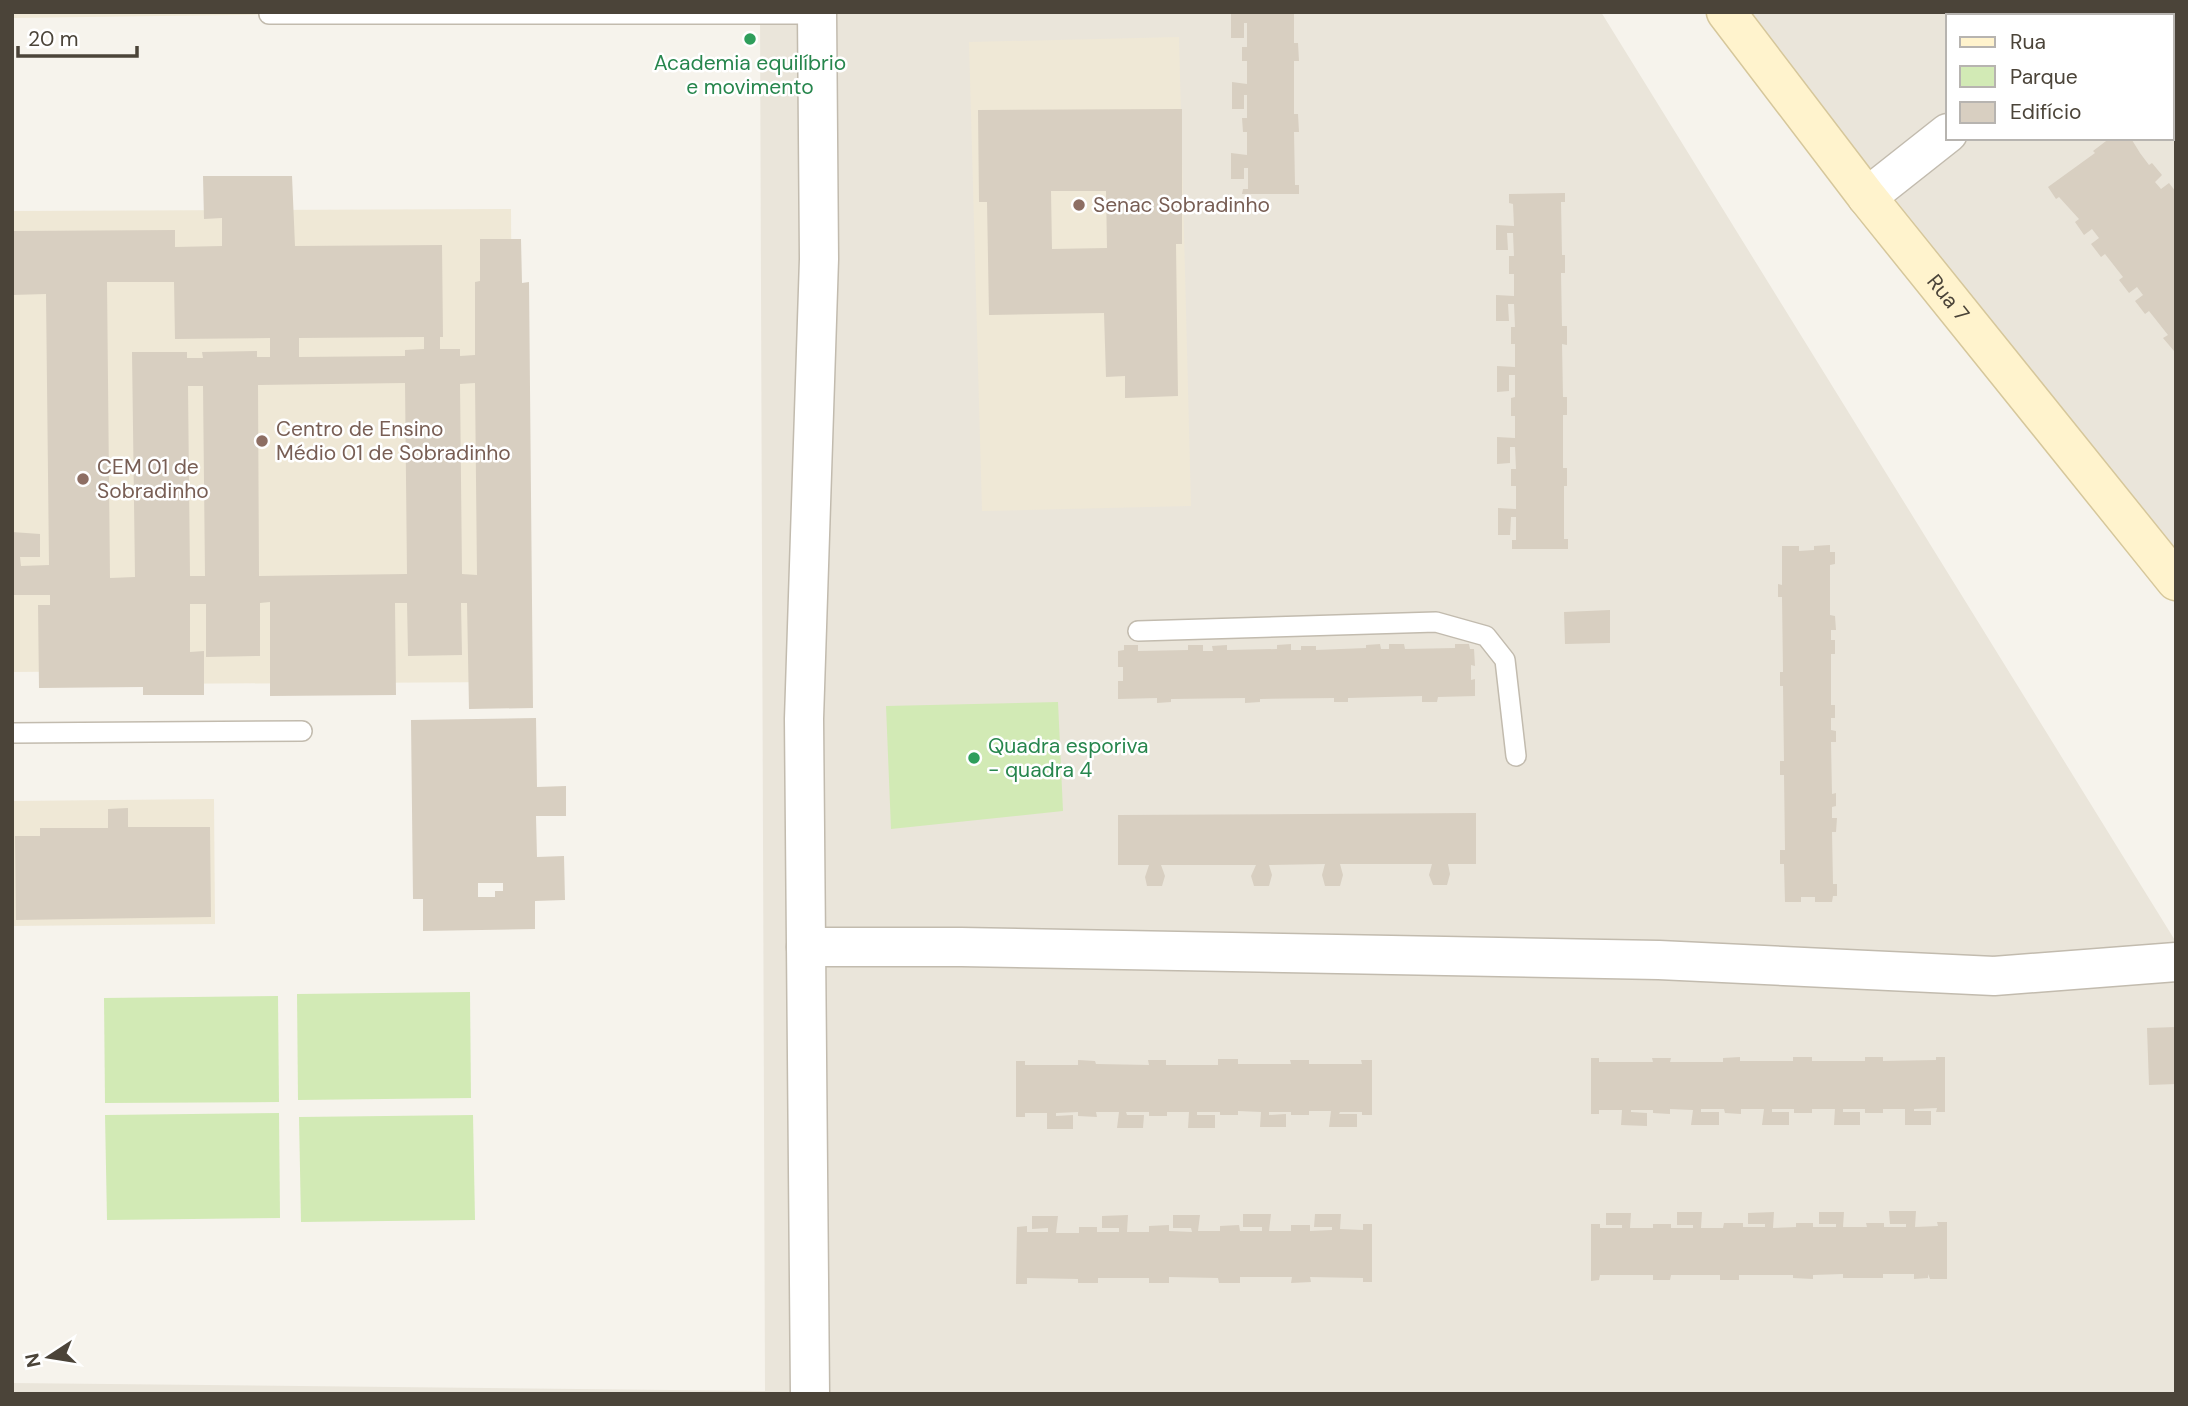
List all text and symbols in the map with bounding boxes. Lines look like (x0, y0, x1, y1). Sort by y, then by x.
scale bar (18, 14, 136, 58)
legend (1946, 14, 2174, 140)
text: 20 m (28, 25, 79, 53)
text: Rua (2010, 28, 2046, 56)
marker: Academia equilíbrio e movimento (742, 31, 758, 47)
place label: Academia equilíbrio e movimento (654, 49, 846, 101)
text: Parque (2010, 63, 2078, 91)
text: Edifício (2010, 98, 2081, 126)
place label: Senac Sobradinho (1093, 191, 1270, 219)
marker: Senac Sobradinho (1071, 197, 1087, 213)
street label: Rua 7 (1921, 268, 1976, 327)
place label: Centro de Ensino Médio 01 de Sobradinho (276, 415, 511, 467)
marker: Centro de Ensino Médio 01 de Sobradinho (254, 433, 270, 449)
place label: CEM 01 de Sobradinho (97, 453, 209, 505)
marker: CEM 01 de Sobradinho (75, 471, 91, 487)
place label: Quadra esporiva - quadra 4 (988, 732, 1149, 784)
marker: Quadra esporiva - quadra 4 (966, 750, 982, 766)
north arrow (14, 1322, 84, 1392)
text: N (19, 1351, 47, 1370)

